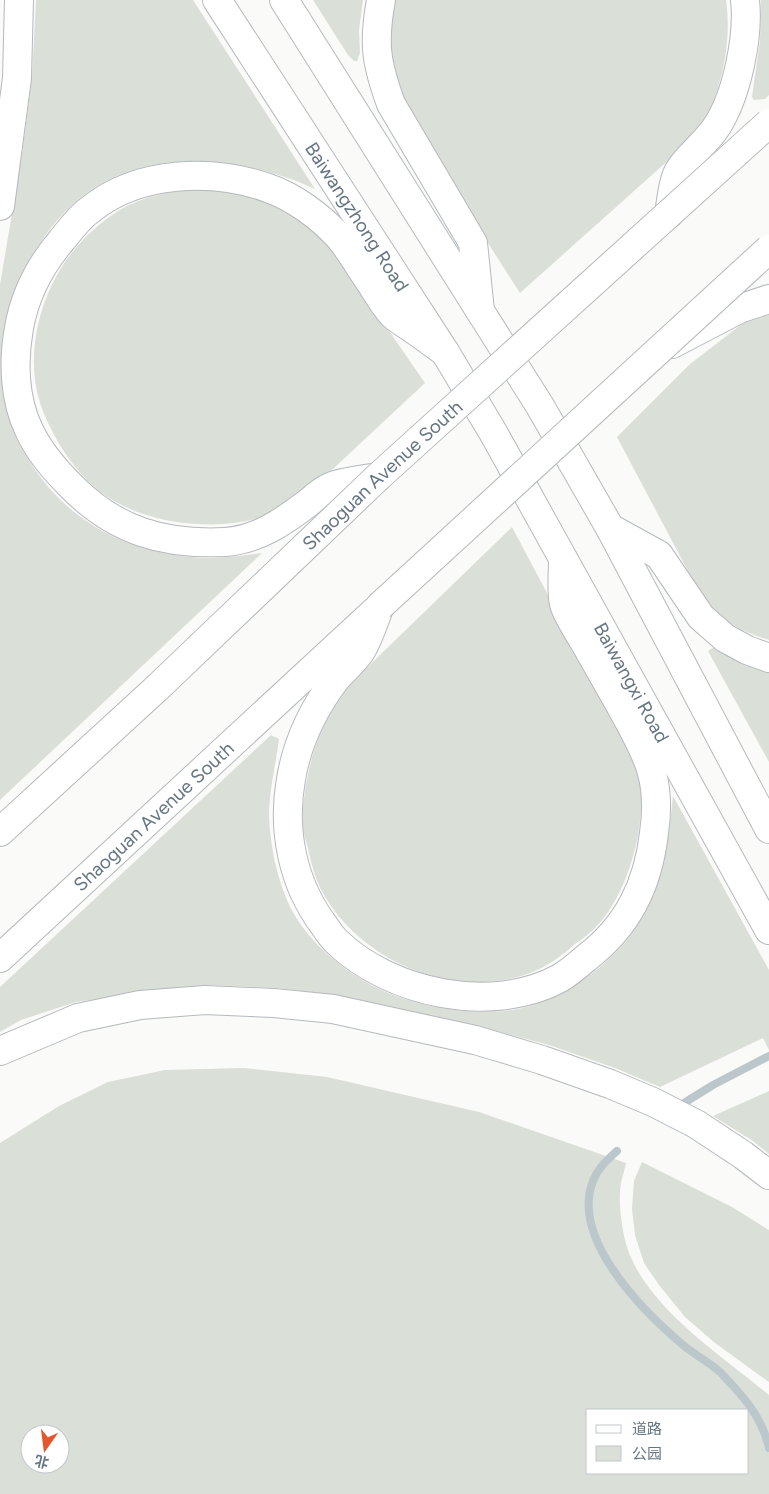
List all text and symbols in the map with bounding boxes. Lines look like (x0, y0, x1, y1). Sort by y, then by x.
street label: Baiwangzhong Road (301, 138, 414, 295)
street label: Shaoguan Avenue South (297, 395, 467, 555)
street label: Baiwangxi Road (589, 618, 674, 747)
street label: Shaoguan Avenue South (69, 736, 238, 896)
legend (586, 1409, 749, 1474)
text: 道路 (632, 1420, 662, 1438)
north arrow (20, 1424, 70, 1474)
text: 公园 (632, 1445, 662, 1463)
text: 北 (33, 1451, 51, 1471)

